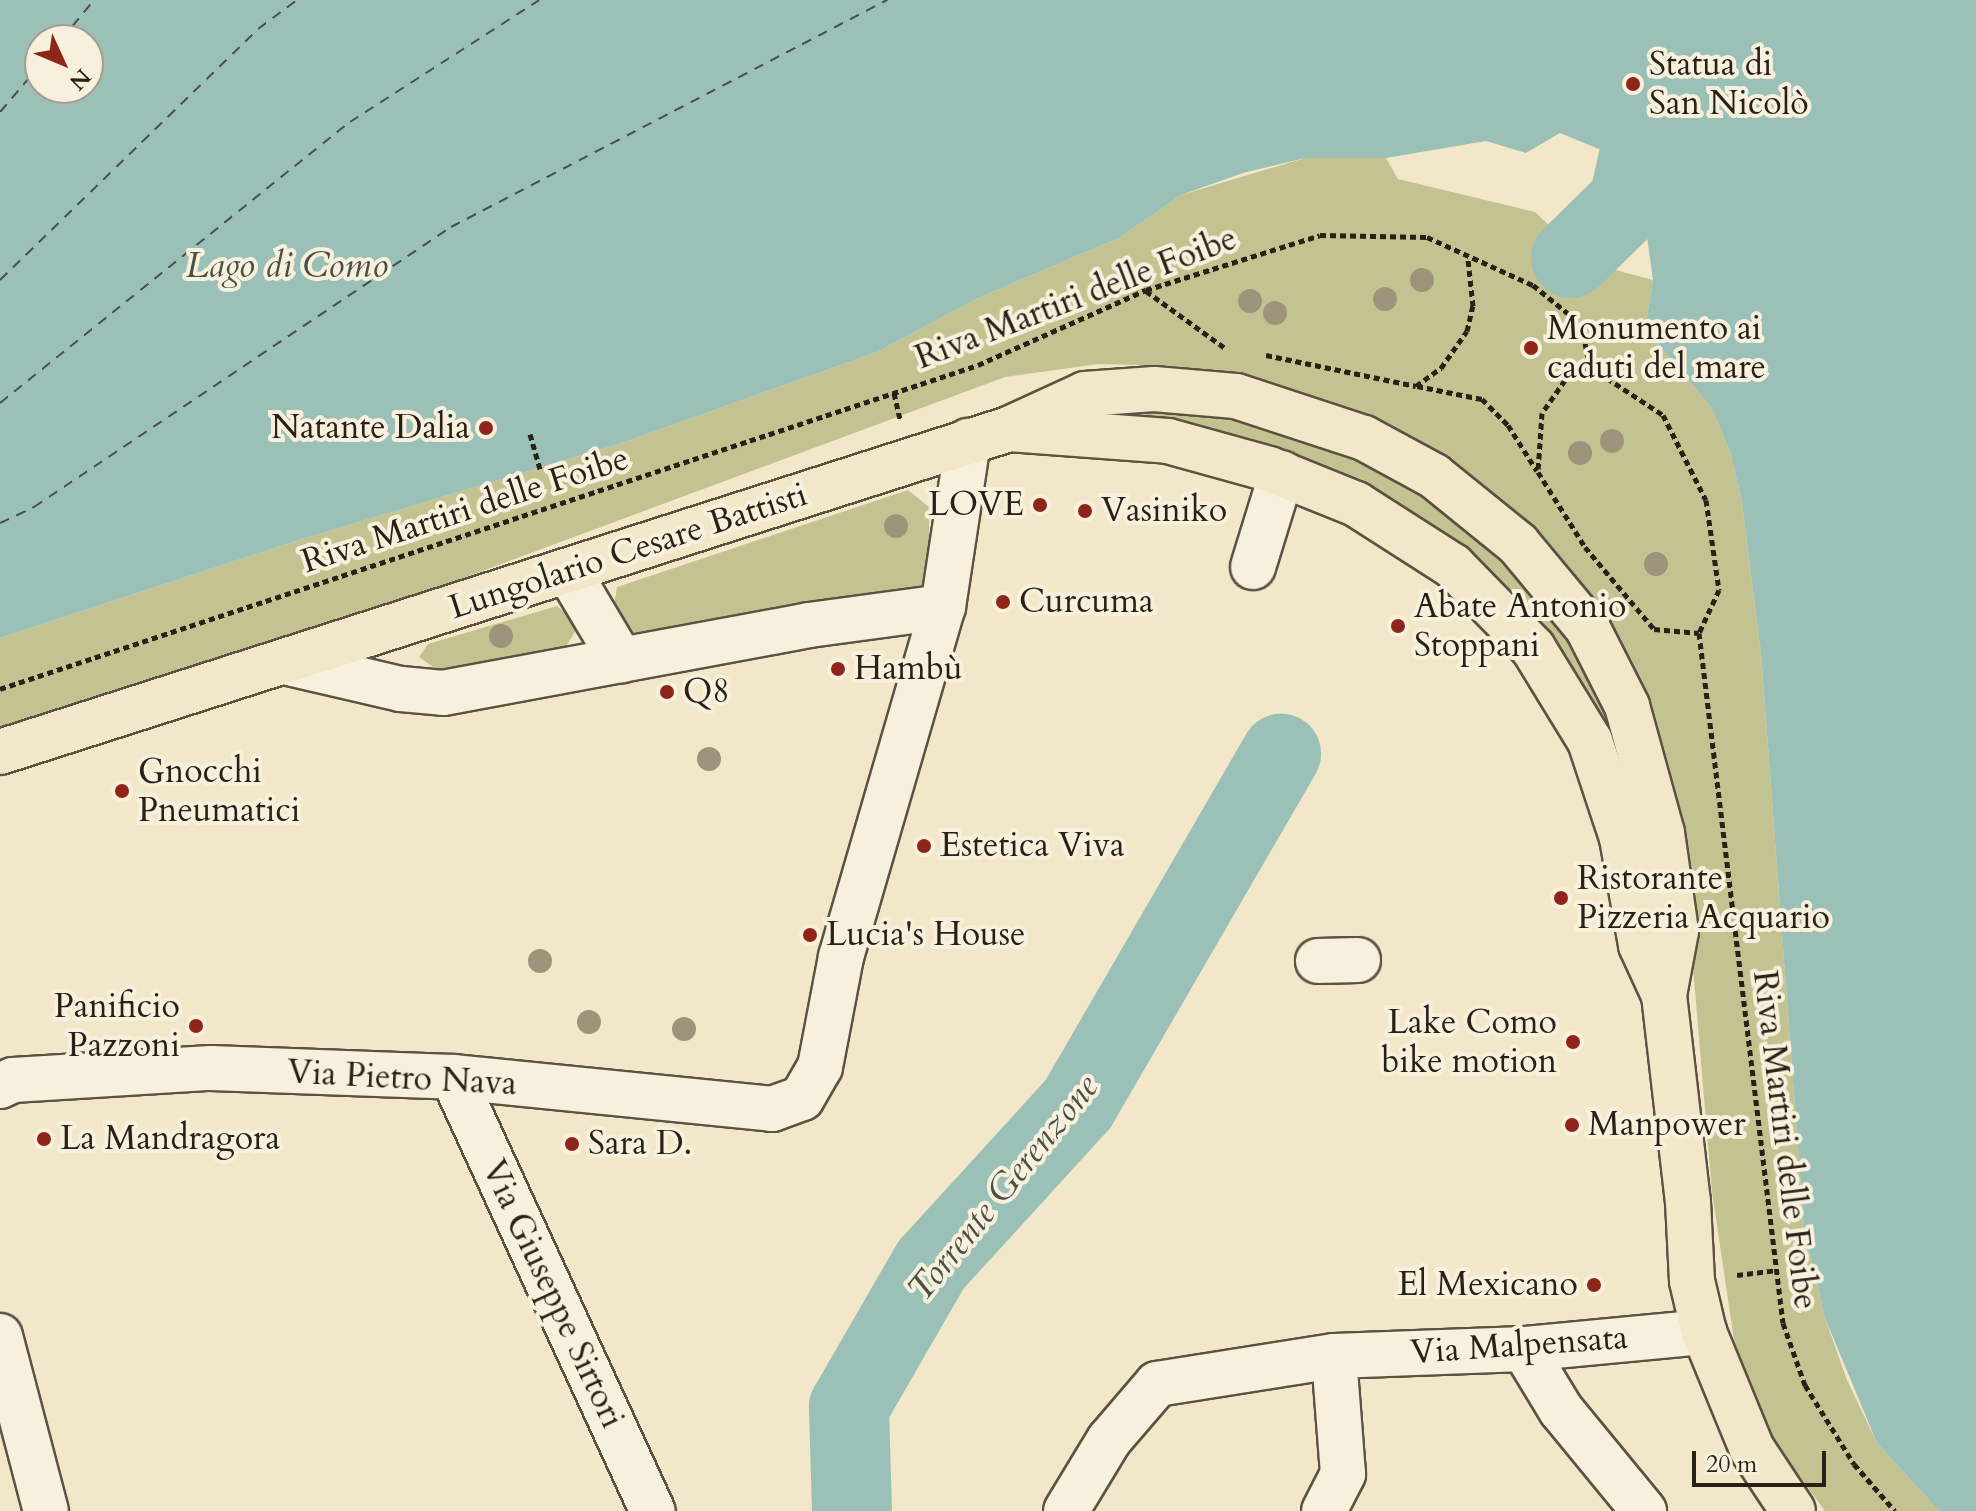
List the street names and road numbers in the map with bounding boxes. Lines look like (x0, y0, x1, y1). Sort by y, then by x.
street label: Riva Martiri delle Foibe (909, 218, 1243, 378)
street label: Riva Martiri delle Foibe (297, 438, 633, 582)
street label: Lungolario Cesare Battisti (444, 474, 812, 628)
street label: Riva Martiri delle Foibe (1744, 968, 1826, 1312)
street label: Via Pietro Nava (286, 1052, 518, 1104)
street label: Via Giuseppe Sirtori (473, 1153, 633, 1435)
street label: Via Malpensata (1409, 1317, 1629, 1373)

